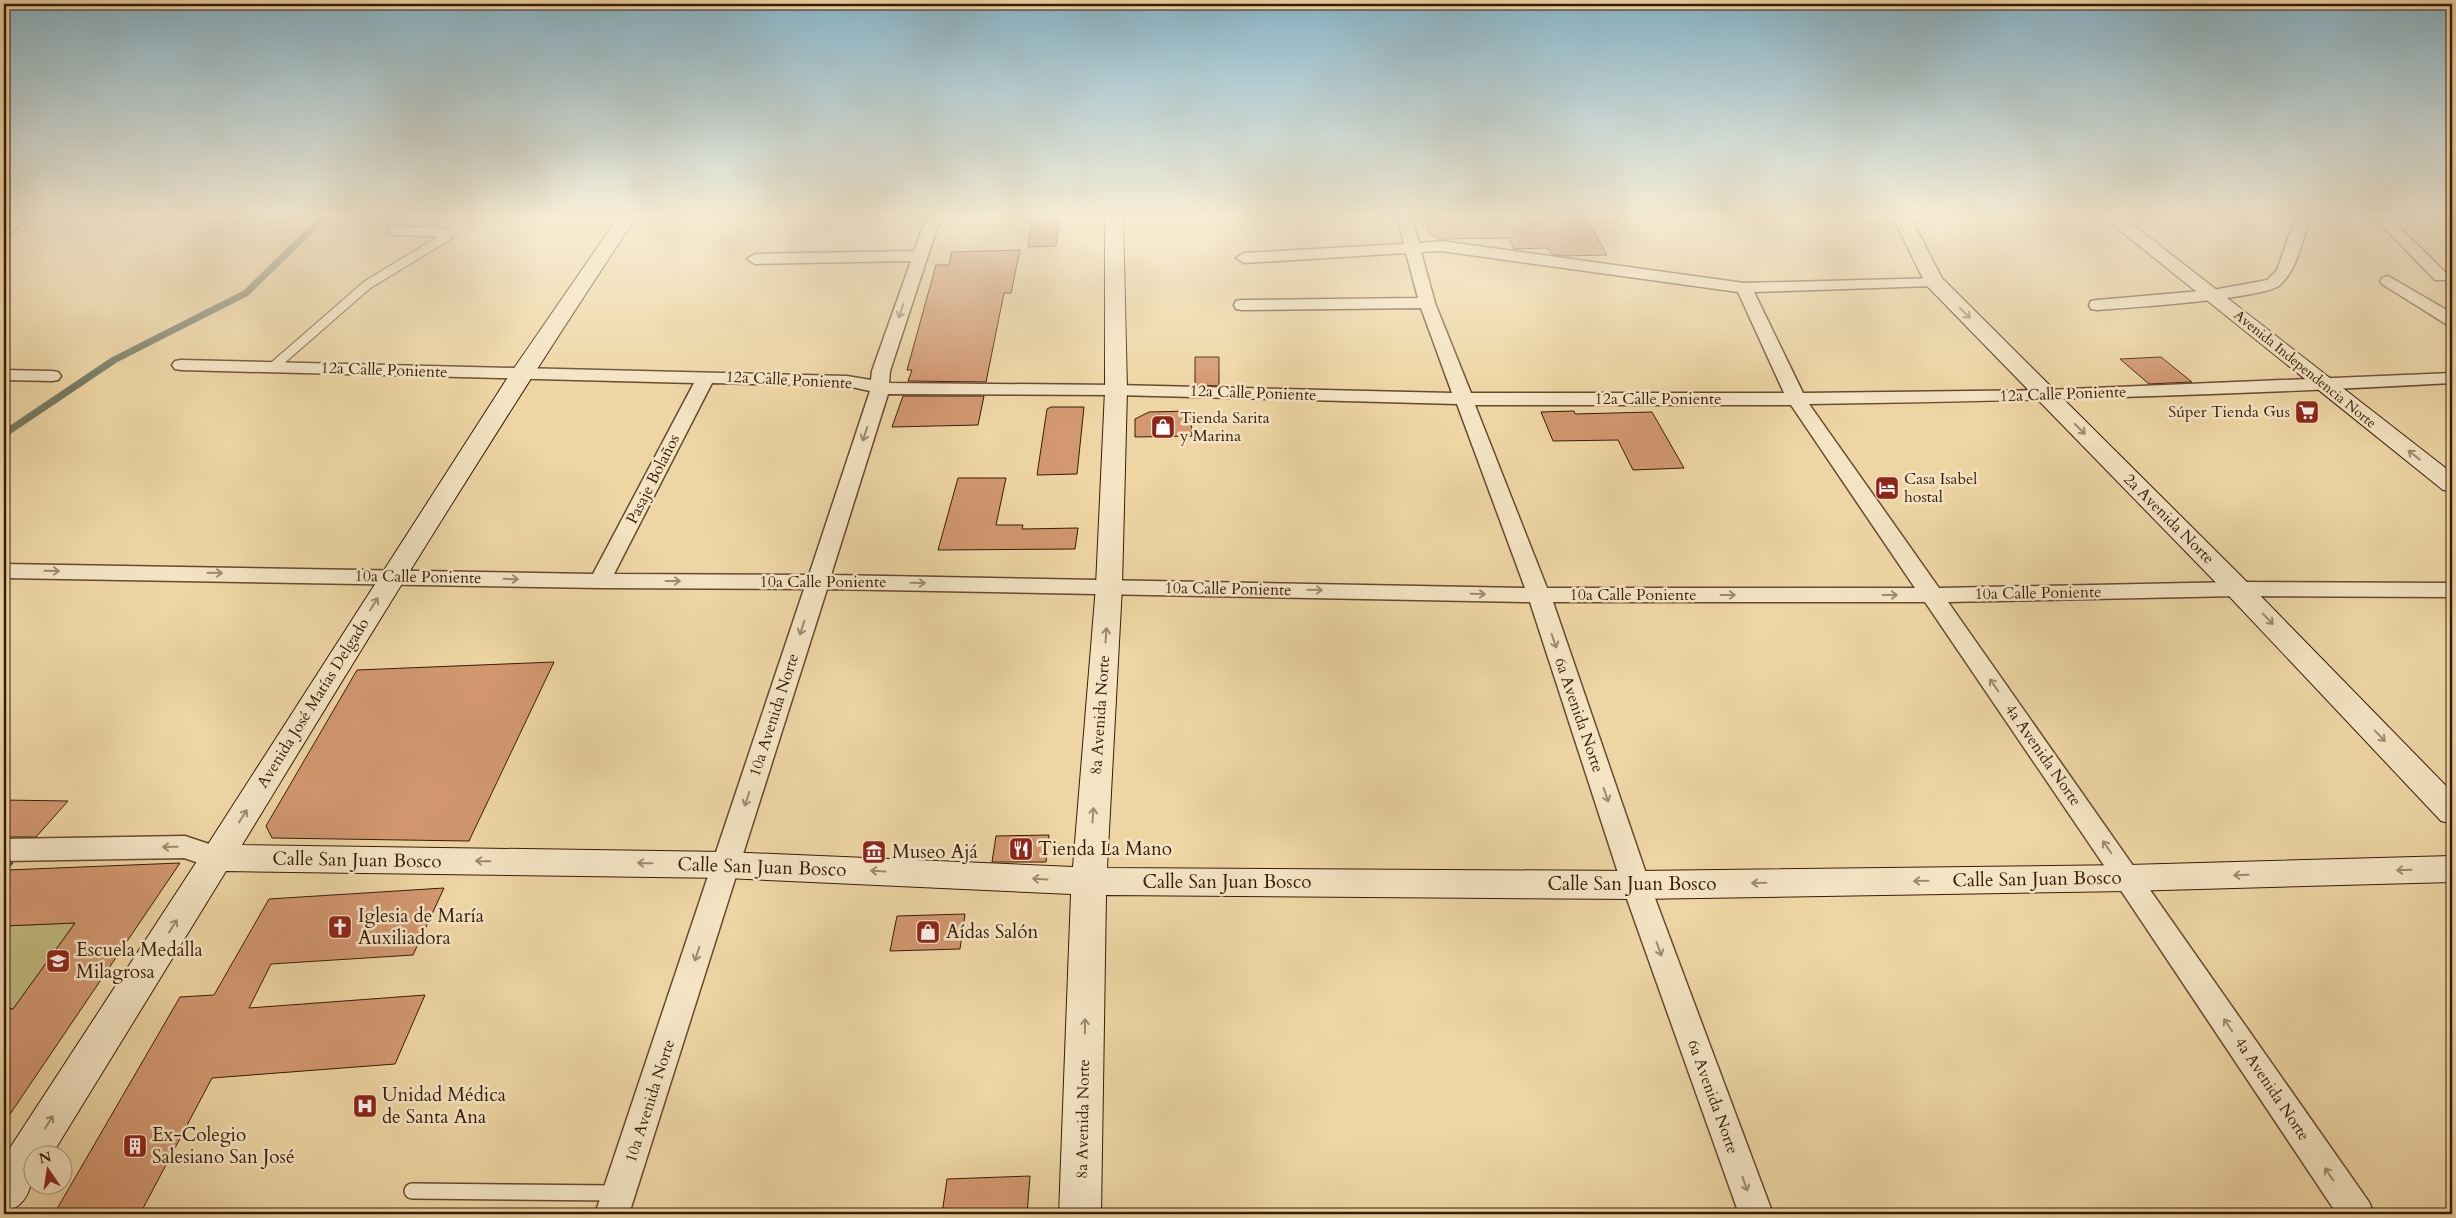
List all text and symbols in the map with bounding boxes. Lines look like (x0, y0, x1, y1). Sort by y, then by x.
one-way arrow (896, 303, 905, 319)
street label: Avenida Independencia Norte (2230, 306, 2380, 432)
one-way arrow (1959, 307, 1971, 319)
street label: 12a Calle Poniente (320, 357, 448, 383)
street label: 12a Calle Poniente (725, 366, 853, 394)
street label: 12a Calle Poniente (1189, 380, 1317, 406)
street label: 12a Calle Poniente (1999, 381, 2127, 407)
street label: 12a Calle Poniente (1595, 388, 1721, 410)
supermarket icon: Súper Tienda Gus (2294, 399, 2320, 425)
place label: Súper Tienda Gus (2168, 401, 2290, 423)
place label: Tienda Sarita y Marina (1179, 407, 1270, 447)
shop icon: Tienda Sarita y Marina (1150, 414, 1176, 440)
one-way arrow (2074, 422, 2086, 435)
one-way arrow (860, 425, 870, 441)
street label: Pasaje Bolaños (621, 430, 685, 528)
one-way arrow (2407, 450, 2421, 460)
place label: Casa Isabel hostal (1904, 468, 1977, 508)
street label: 2a Avenida Norte (2119, 469, 2219, 569)
hotel icon: Casa Isabel hostal (1874, 475, 1900, 501)
street label: 10a Calle Poniente (354, 565, 482, 589)
one-way arrow (44, 566, 60, 576)
one-way arrow (207, 569, 223, 578)
street label: 10a Calle Poniente (760, 571, 886, 593)
one-way arrow (502, 574, 518, 584)
one-way arrow (664, 576, 681, 586)
street label: 10a Calle Poniente (1164, 577, 1292, 601)
one-way arrow (910, 578, 926, 588)
street label: 10a Calle Poniente (1974, 581, 2102, 605)
street label: 10a Calle Poniente (1570, 584, 1696, 606)
one-way arrow (1307, 586, 1323, 595)
one-way arrow (1469, 589, 1485, 599)
one-way arrow (1719, 590, 1735, 600)
one-way arrow (1882, 590, 1898, 600)
one-way arrow (370, 598, 380, 612)
one-way arrow (2262, 613, 2274, 626)
street label: Avenida José Matías Delgado (252, 614, 375, 792)
one-way arrow (796, 620, 806, 636)
one-way arrow (1101, 628, 1110, 644)
one-way arrow (1550, 633, 1559, 648)
street label: 10a Avenida Norte (744, 651, 804, 779)
street label: 8a Avenida Norte (1085, 654, 1115, 776)
street label: 6a Avenida Norte (1549, 655, 1609, 775)
one-way arrow (1989, 678, 1999, 692)
street label: 4a Avenida Norte (2000, 700, 2086, 810)
one-way arrow (2374, 730, 2386, 743)
one-way arrow (1602, 787, 1611, 803)
one-way arrow (741, 791, 751, 807)
one-way arrow (1089, 807, 1098, 823)
one-way arrow (238, 810, 248, 824)
restaurant icon: Tienda La Mano (1008, 836, 1034, 862)
place label: Tienda La Mano (1038, 836, 1172, 862)
museum icon: Museo Ajá (861, 839, 887, 865)
place label: Museo Ajá (892, 839, 978, 865)
one-way arrow (2102, 841, 2112, 855)
one-way arrow (162, 843, 178, 852)
street label: Calle San Juan Bosco (272, 846, 442, 874)
street label: Calle San Juan Bosco (677, 851, 847, 883)
one-way arrow (475, 856, 492, 866)
one-way arrow (638, 859, 654, 868)
street label: Calle San Juan Bosco (1952, 865, 2122, 893)
one-way arrow (2396, 866, 2412, 875)
one-way arrow (870, 867, 886, 876)
street label: Calle San Juan Bosco (1142, 869, 1312, 895)
one-way arrow (2233, 870, 2249, 879)
street label: Calle San Juan Bosco (1547, 871, 1717, 897)
one-way arrow (1032, 874, 1048, 883)
one-way arrow (1913, 876, 1930, 886)
one-way arrow (1751, 879, 1767, 888)
place label: Iglesia de María Auxiliadora (358, 903, 484, 951)
church icon: Iglesia de María Auxiliadora (327, 914, 353, 940)
one-way arrow (168, 919, 179, 933)
shop icon: Aídas Salón (915, 919, 941, 945)
place label: Aídas Salón (946, 919, 1038, 945)
place label: Escuela Medalla Milagrosa (76, 937, 203, 985)
one-way arrow (1655, 941, 1664, 956)
one-way arrow (692, 946, 701, 961)
school or university icon: Escuela Medalla Milagrosa (45, 948, 71, 974)
one-way arrow (1080, 1018, 1090, 1034)
one-way arrow (2223, 1018, 2233, 1032)
street label: 4a Avenida Norte (2229, 1033, 2315, 1145)
street label: 10a Avenida Norte (620, 1037, 680, 1165)
street label: 6a Avenida Norte (1682, 1037, 1744, 1157)
street label: 8a Avenida Norte (1071, 1059, 1095, 1179)
place label: Unidad Médica de Santa Ana (382, 1082, 506, 1130)
hospital icon: Unidad Médica de Santa Ana (352, 1093, 378, 1119)
one-way arrow (44, 1116, 54, 1130)
place label: Ex-Colegio Salesiano San José (152, 1122, 295, 1170)
building icon: Ex-Colegio Salesiano San José (122, 1133, 148, 1159)
north arrow (22, 1146, 72, 1196)
text: N (37, 1147, 53, 1168)
one-way arrow (2324, 1167, 2335, 1181)
one-way arrow (1741, 1175, 1750, 1191)

